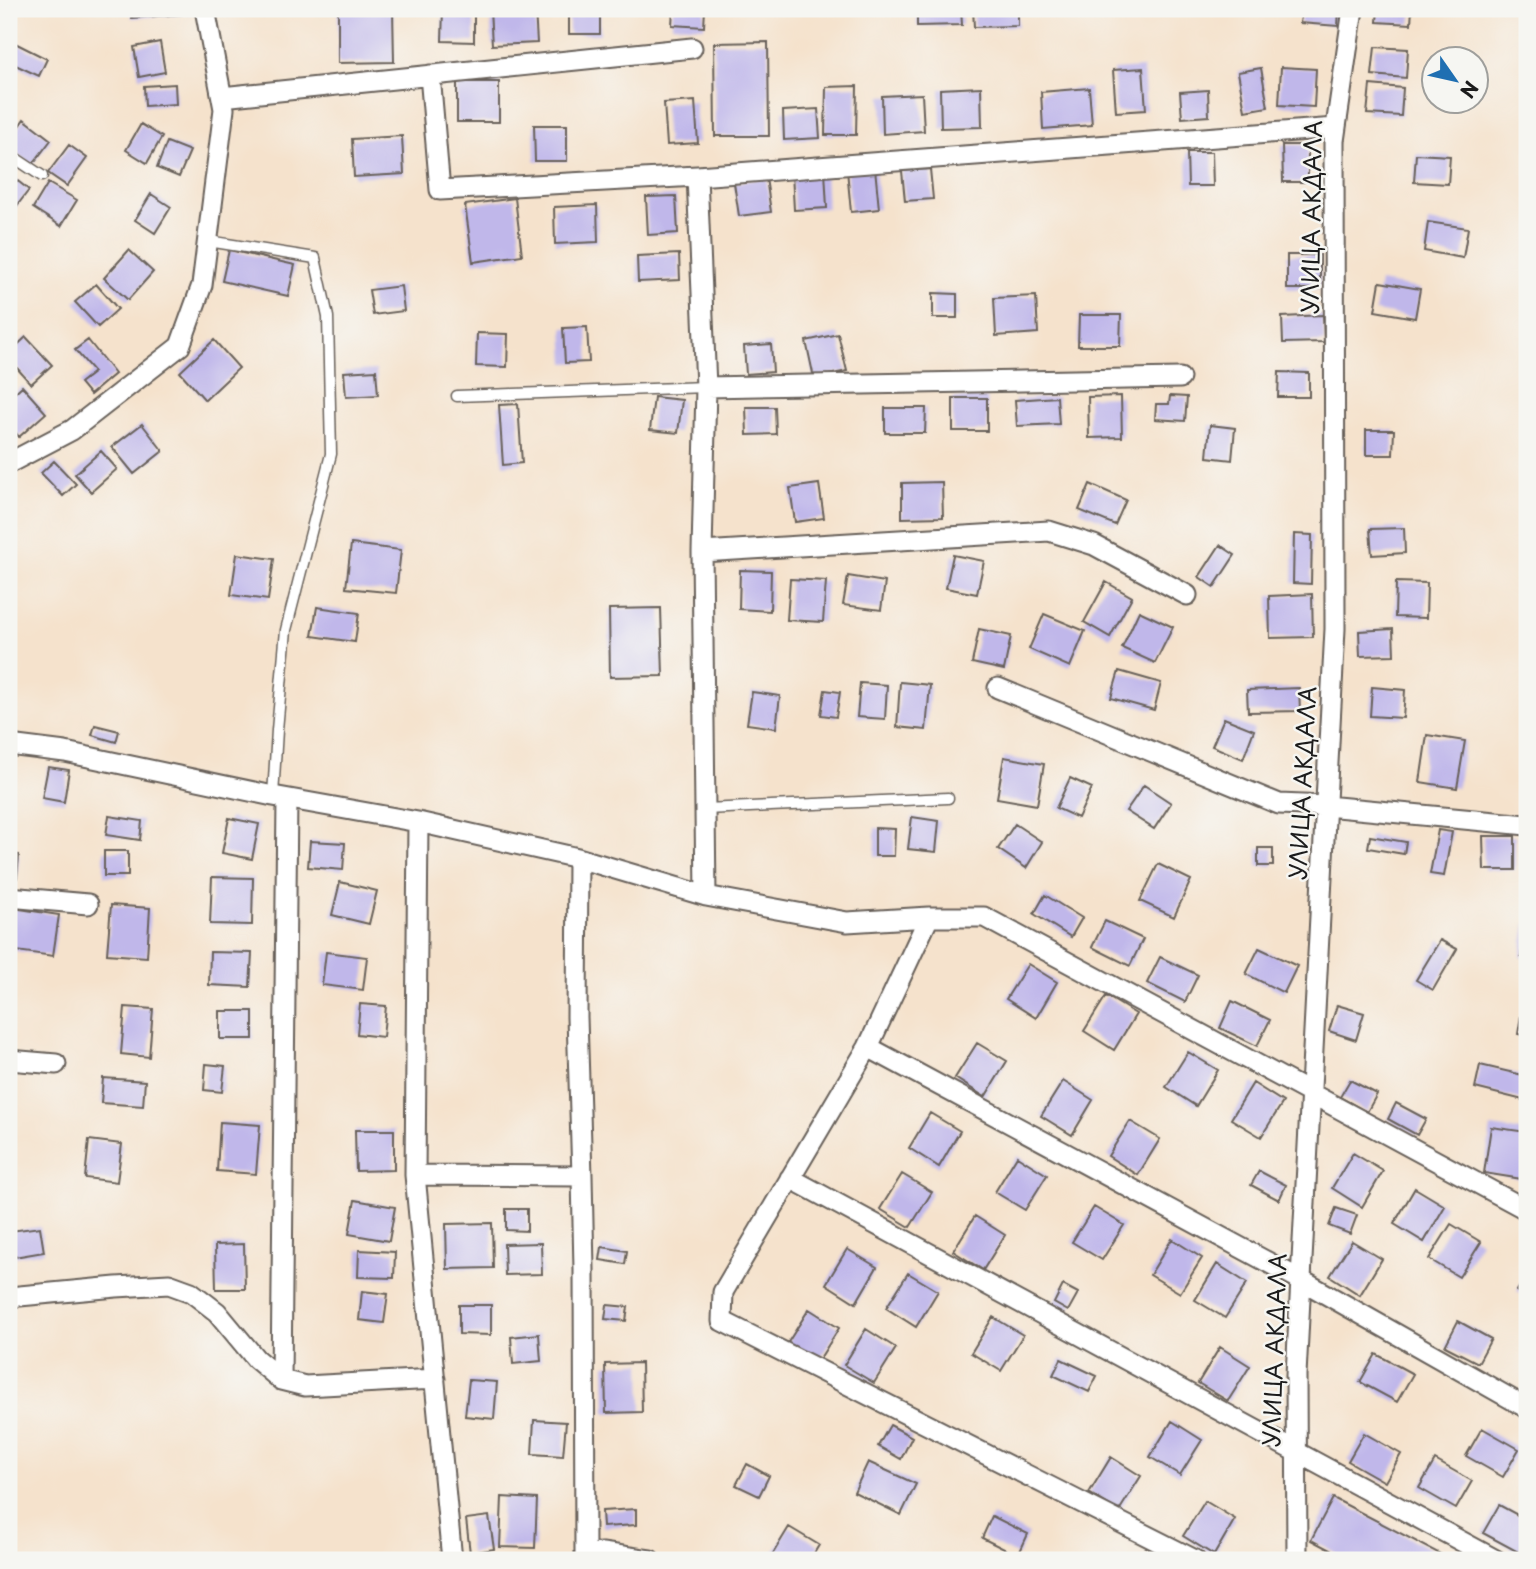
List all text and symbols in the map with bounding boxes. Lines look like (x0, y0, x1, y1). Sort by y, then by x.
north arrow (1420, 46, 1490, 116)
text: N (1454, 76, 1486, 104)
street label: УЛИЦА АКДАЛА (1291, 120, 1330, 314)
street label: УЛИЦА АКДАЛА (1279, 685, 1324, 880)
street label: УЛИЦА АКДАЛА (1253, 1253, 1294, 1447)

